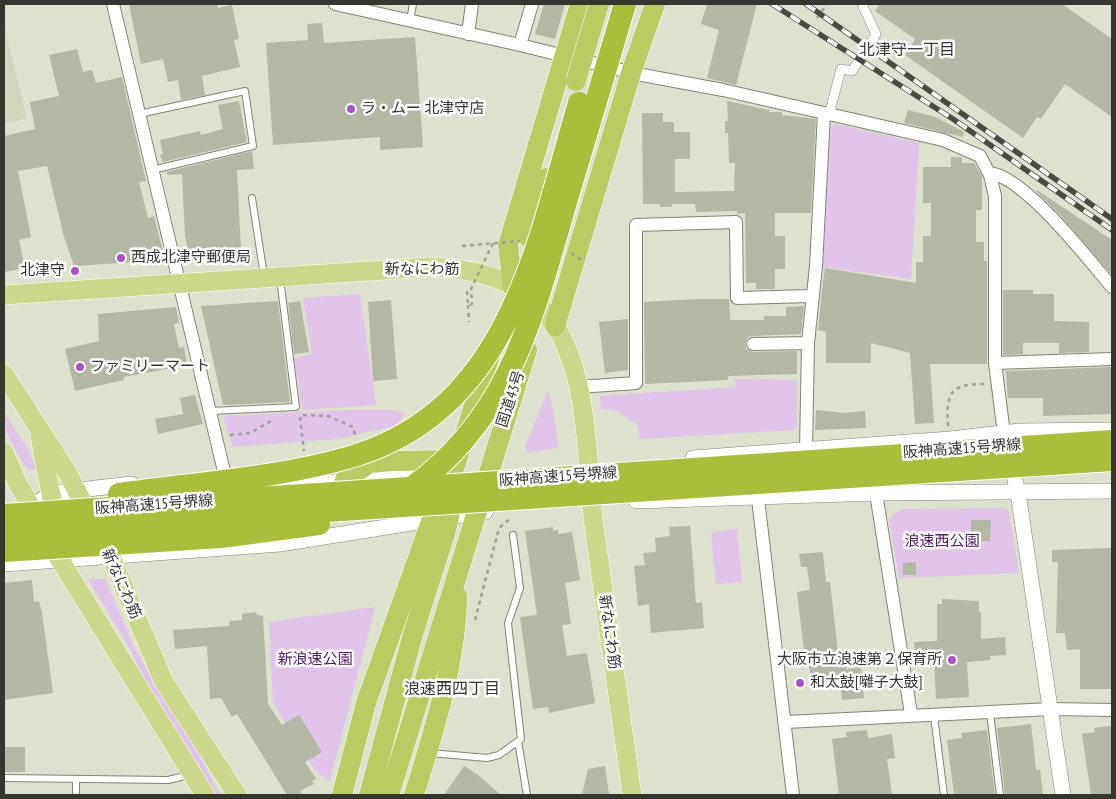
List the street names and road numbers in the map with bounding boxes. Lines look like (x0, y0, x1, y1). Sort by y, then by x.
street label: 新なにわ筋 (385, 261, 459, 279)
street label: 国道43号 (493, 368, 529, 430)
street label: 阪神高速15号堺線 (902, 436, 1022, 462)
street label: 阪神高速15号堺線 (498, 464, 618, 490)
street label: 阪神高速15号堺線 (94, 492, 214, 518)
street label: 新なにわ筋 (98, 546, 144, 622)
street label: 新なにわ筋 (595, 594, 623, 670)

